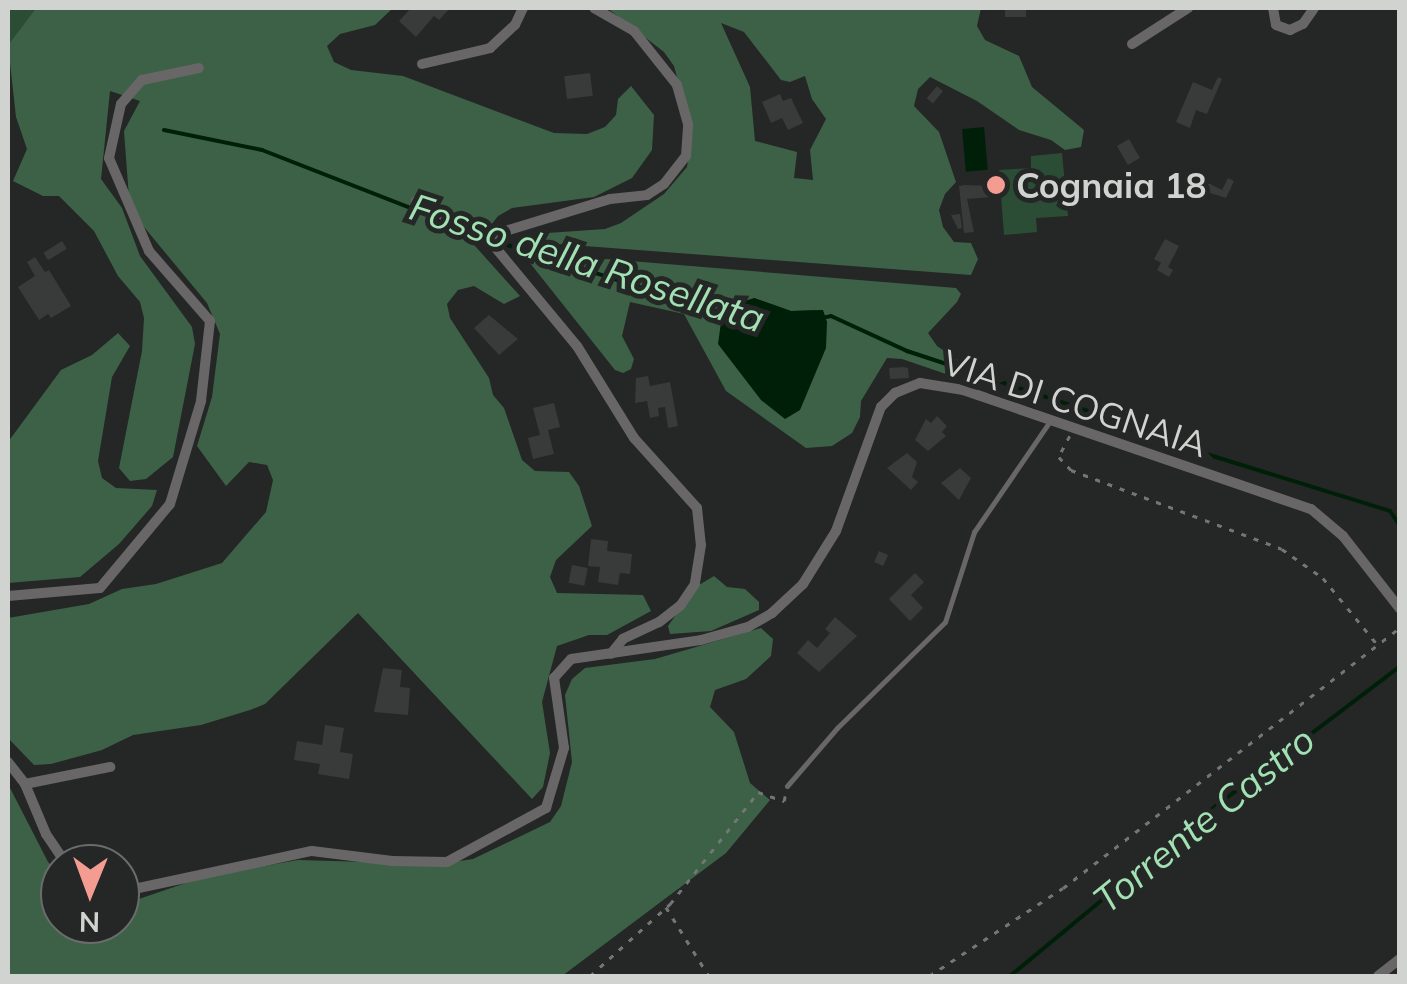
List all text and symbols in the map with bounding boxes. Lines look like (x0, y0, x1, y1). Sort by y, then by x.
place label: Cognaia 18 (1016, 164, 1206, 206)
marker: Cognaia 18 (985, 174, 1007, 196)
water label: Fosso della Rosellata (404, 184, 770, 342)
street label: VIA DI COGNAIA (938, 341, 1212, 465)
water label: Torrente Castro (1084, 717, 1324, 923)
north arrow (40, 844, 140, 944)
text: N (79, 905, 100, 940)

